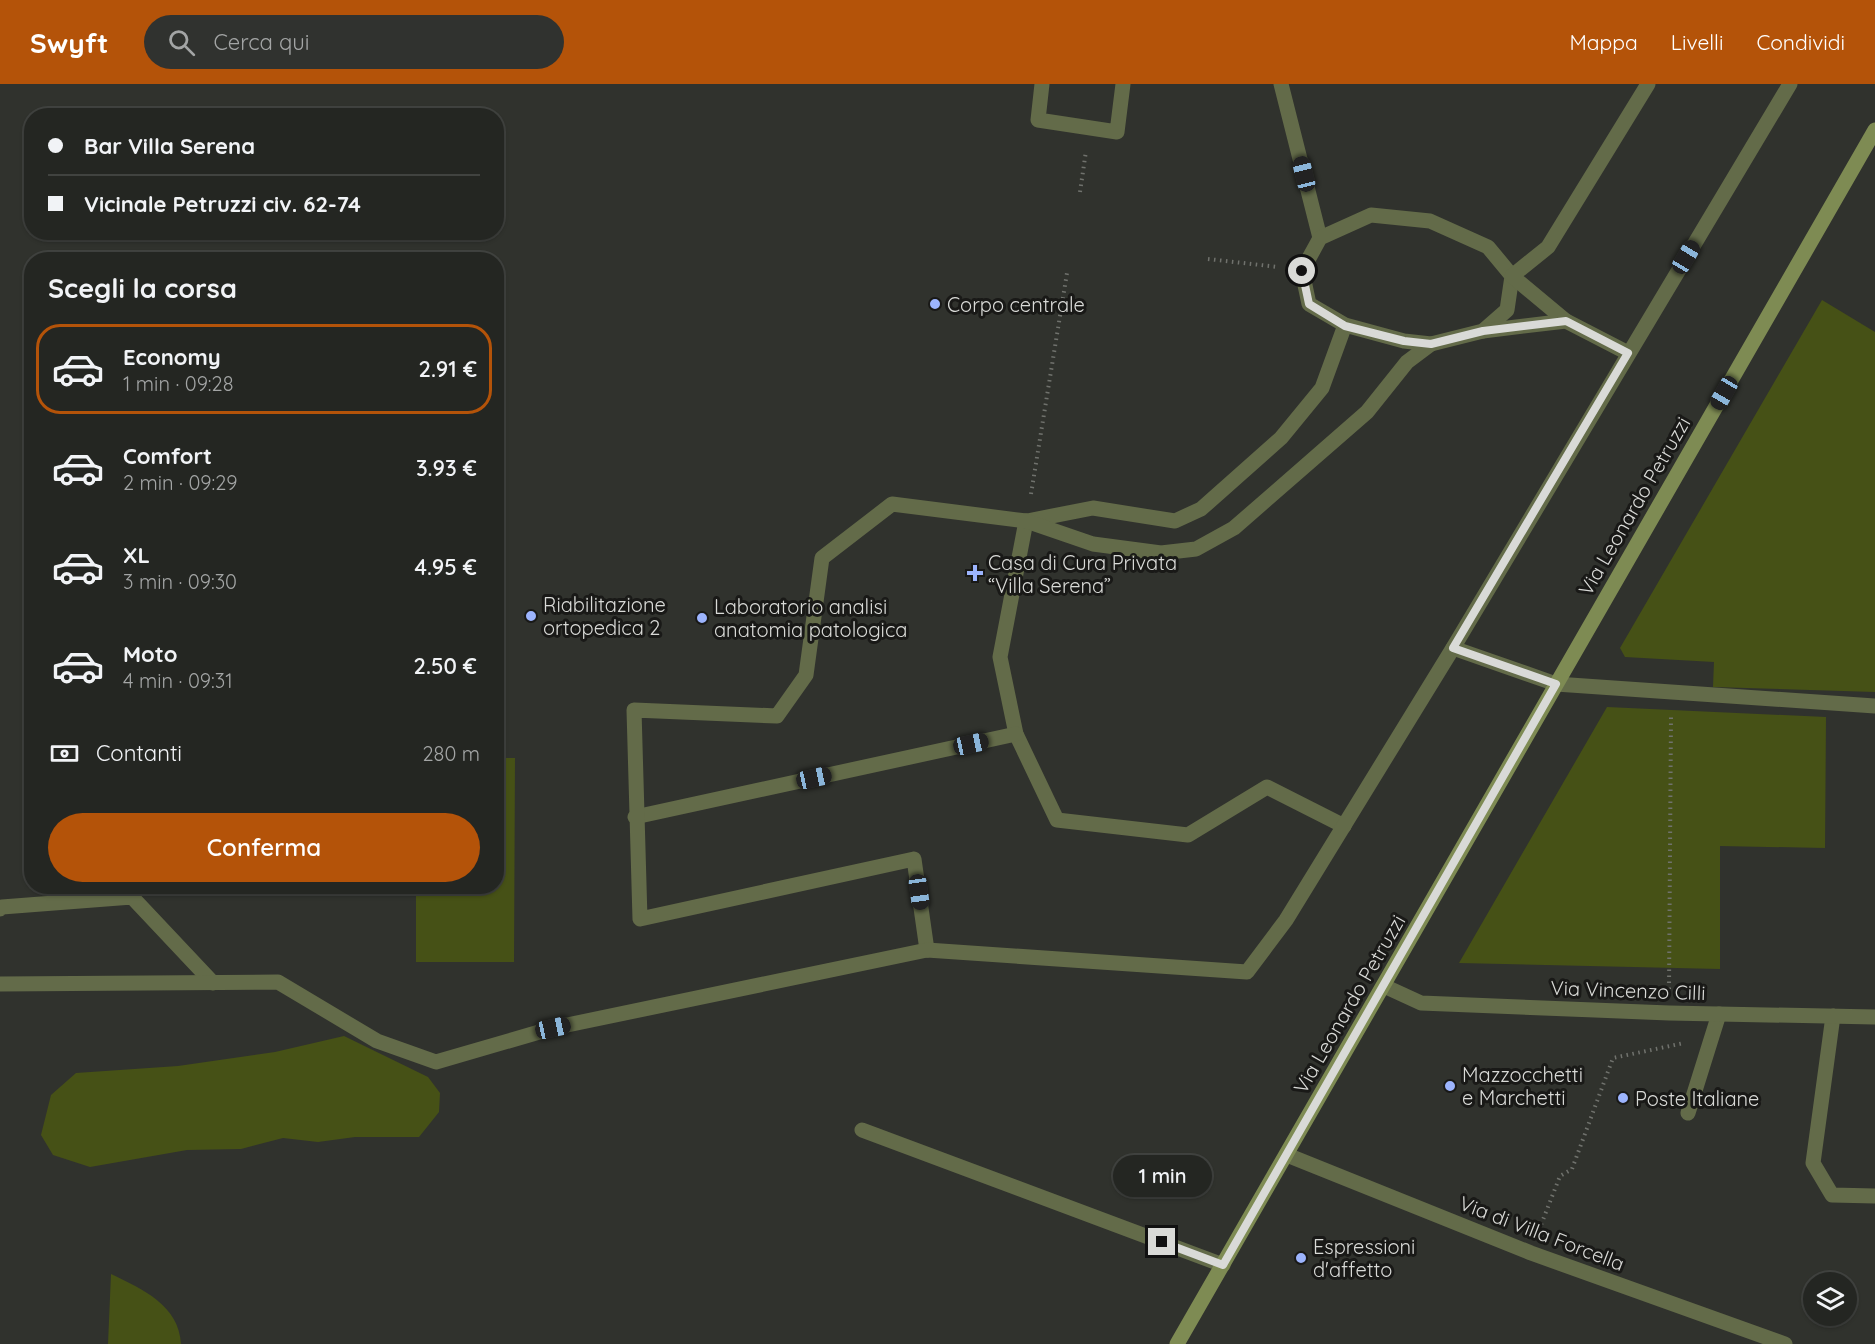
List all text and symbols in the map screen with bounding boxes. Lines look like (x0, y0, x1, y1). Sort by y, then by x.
search box (144, 15, 564, 69)
text: Swyft (30, 25, 108, 60)
icon: search (165, 26, 198, 59)
text: Cerca qui (213, 28, 310, 56)
text: Mappa (1569, 29, 1638, 55)
text: Livelli (1671, 29, 1723, 55)
text: Condividi (1756, 29, 1845, 55)
text: Bar Villa Serena (84, 132, 255, 160)
car (1291, 154, 1317, 194)
text: Vicinale Petruzzi civ. 62-74 (84, 190, 361, 218)
car (1669, 237, 1703, 277)
route start (1288, 257, 1315, 284)
text: Scegli la corsa (48, 271, 237, 305)
place label: Corpo centrale (947, 292, 1085, 317)
marker: Corpo centrale (928, 297, 942, 311)
icon: car (51, 342, 105, 396)
text: Economy (123, 343, 221, 371)
text: 2.91 € (418, 355, 477, 383)
text: 1 min · 09:28 (123, 371, 233, 396)
car (1707, 373, 1741, 413)
street label: Via Leonardo Petruzzi (1573, 412, 1695, 600)
icon: car (51, 441, 105, 495)
text: Comfort (123, 442, 212, 470)
text: 3.93 € (416, 454, 477, 482)
text: 2 min · 09:29 (123, 470, 237, 495)
icon: car (51, 540, 105, 594)
text: XL (123, 541, 150, 569)
place label: Casa di Cura Privata “Villa Serena” (988, 550, 1177, 598)
text: 4.95 € (414, 553, 477, 581)
marker: Casa di Cura Privata “Villa Serena” (966, 564, 984, 582)
text: 3 min · 09:30 (123, 569, 237, 594)
place label: Riabilitazione ortopedica 2 (543, 592, 666, 640)
place label: Laboratorio analisi anatomia patologica (714, 594, 907, 642)
marker: Riabilitazione ortopedica 2 (524, 609, 538, 623)
marker: Laboratorio analisi anatomia patologica (695, 611, 709, 625)
icon: car (51, 639, 105, 693)
text: Moto (123, 640, 177, 668)
text: 2.50 € (414, 652, 477, 680)
text: 4 min · 09:31 (123, 668, 233, 693)
car (952, 731, 990, 757)
icon: cash (48, 737, 81, 770)
text: Contanti (96, 739, 182, 767)
text: 280 m (423, 741, 480, 766)
car (795, 765, 833, 791)
button: Conferma (48, 813, 480, 882)
car (908, 873, 930, 911)
street label: Via Leonardo Petruzzi (1288, 910, 1410, 1098)
street label: Via Vincenzo Cilli (1550, 975, 1706, 1005)
car (534, 1015, 572, 1041)
place label: Mazzocchetti e Marchetti (1462, 1062, 1583, 1110)
marker: Mazzocchetti e Marchetti (1443, 1079, 1457, 1093)
place label: Poste Italiane (1635, 1086, 1759, 1111)
marker: Poste Italiane (1616, 1091, 1630, 1105)
callout: 1 min (1112, 1155, 1212, 1197)
text: 1 min (1139, 1163, 1186, 1188)
street label: Via di Villa Forcella (1456, 1190, 1628, 1276)
route end (1148, 1228, 1175, 1255)
place label: Espressioni d'affetto (1313, 1234, 1415, 1282)
marker: Espressioni d'affetto (1294, 1251, 1308, 1265)
map controls (1803, 1272, 1857, 1326)
button: layers (1803, 1272, 1857, 1326)

